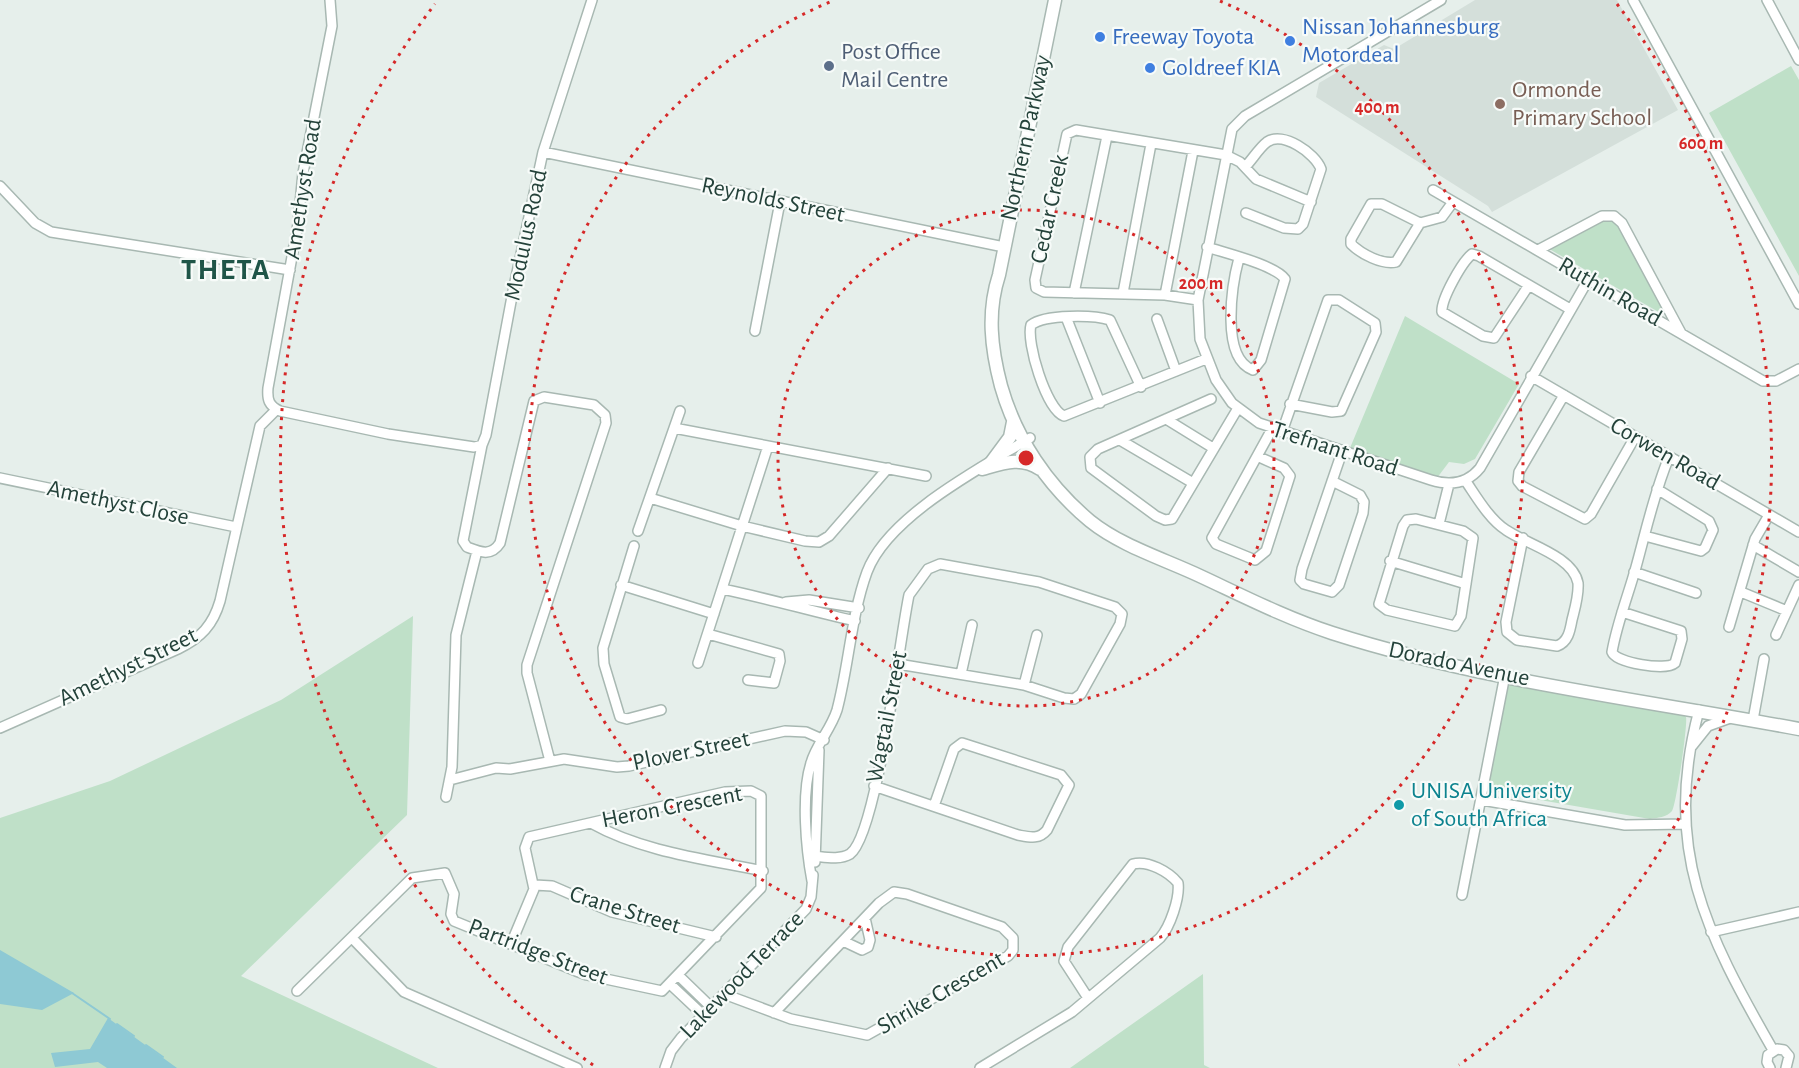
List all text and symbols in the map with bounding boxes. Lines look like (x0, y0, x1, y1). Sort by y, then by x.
place label: Nissan Johannesburg Motordeal (1302, 15, 1500, 67)
place label: Freeway Toyota (1112, 25, 1254, 49)
marker: Freeway Toyota (1093, 30, 1107, 44)
marker: Nissan Johannesburg Motordeal (1283, 34, 1297, 48)
place label: Post Office Mail Centre (841, 40, 948, 92)
street label: Northern Parkway (997, 53, 1055, 223)
place label: Goldreef KIA (1162, 56, 1281, 80)
marker: Post Office Mail Centre (822, 59, 836, 73)
marker: Goldreef KIA (1143, 61, 1157, 75)
place label: Ormonde Primary School (1512, 78, 1652, 130)
marker: Ormonde Primary School (1493, 97, 1507, 111)
text: 400 m (1354, 99, 1400, 117)
street label: Amethyst Road (280, 117, 326, 261)
text: 600 m (1679, 135, 1723, 153)
street label: Cedar Creek (1027, 152, 1073, 266)
street label: Modulus Road (500, 167, 552, 303)
street label: Reynolds Street (699, 173, 847, 227)
street label: Ruthin Road (1554, 253, 1666, 331)
district label: THETA (181, 255, 271, 285)
text: 200 m (1179, 275, 1223, 293)
street label: Corwen Road (1606, 413, 1724, 495)
street label: Trefnant Road (1269, 417, 1401, 481)
centre of rings (1016, 448, 1036, 468)
street label: Amethyst Close (45, 476, 191, 530)
street label: Amethyst Street (55, 623, 201, 711)
street label: Dorado Avenue (1386, 637, 1532, 691)
street label: Wagtail Street (862, 649, 912, 785)
street label: Plover Street (630, 727, 752, 775)
place label: UNISA University of South Africa (1411, 779, 1572, 831)
street label: Heron Crescent (600, 782, 745, 832)
marker: UNISA University of South Africa (1392, 798, 1406, 812)
street label: Crane Street (567, 882, 683, 938)
street label: Lakewood Terrace (676, 907, 808, 1043)
street label: Partridge Street (465, 914, 611, 990)
street label: Shrike Crescent (873, 947, 1009, 1039)

